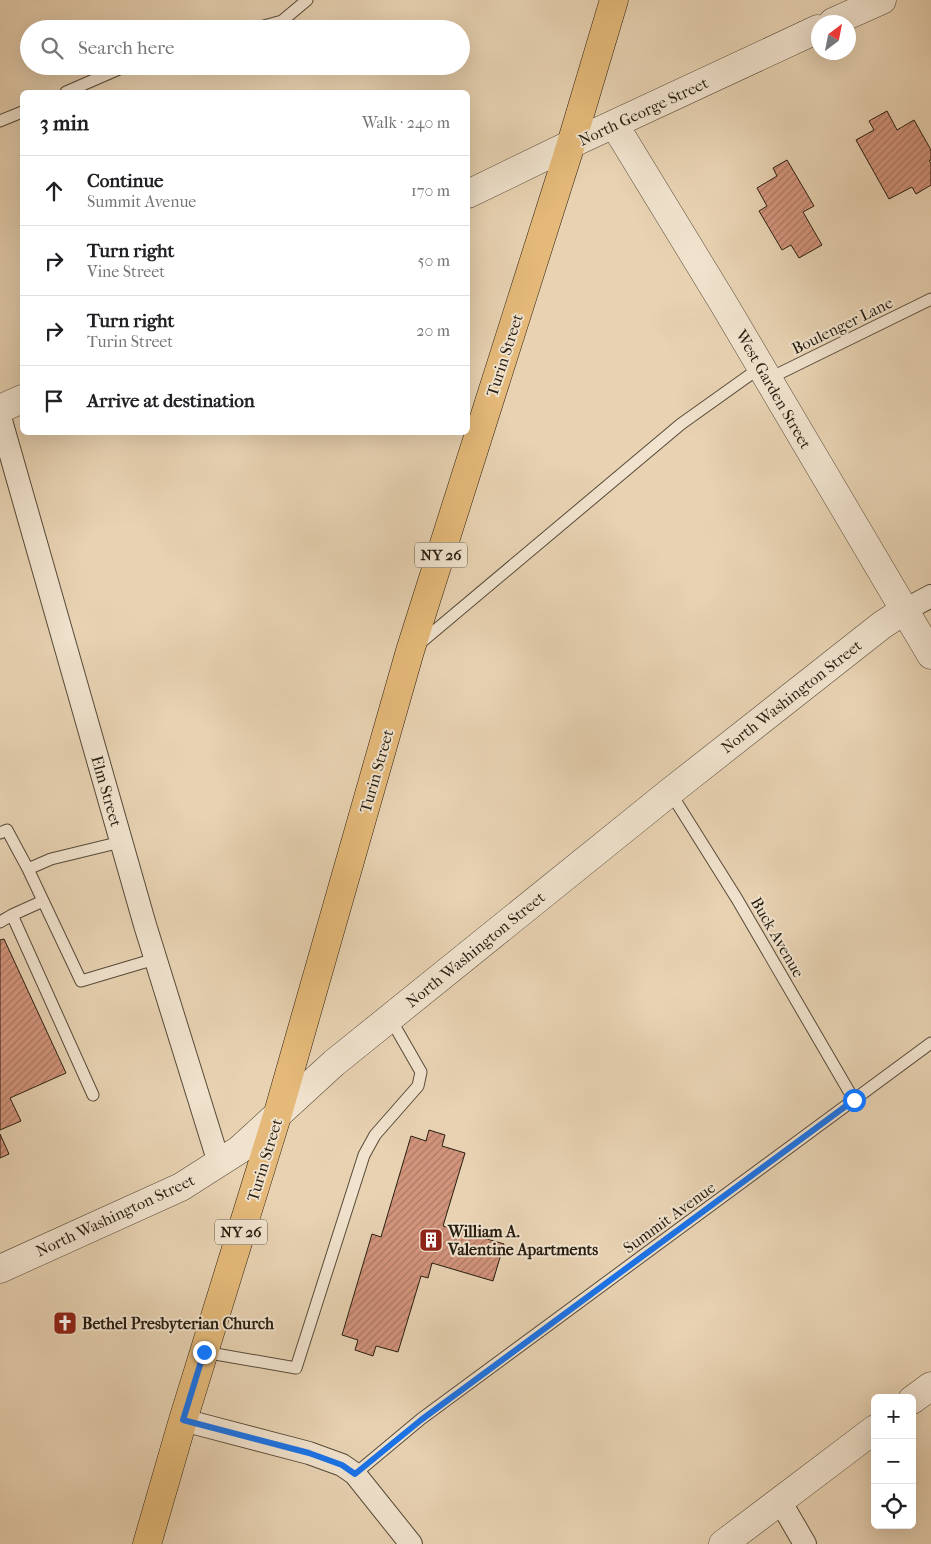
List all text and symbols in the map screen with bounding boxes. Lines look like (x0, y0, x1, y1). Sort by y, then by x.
north arrow (811, 15, 856, 60)
search box (20, 20, 470, 75)
icon: search (38, 34, 66, 62)
text: Search here (78, 37, 174, 59)
street label: North George Street (575, 73, 711, 150)
text: 3 min (40, 111, 89, 135)
text: Walk · 240 m (362, 113, 450, 132)
text: Continue (87, 170, 163, 192)
icon: ahead (40, 177, 68, 205)
text: 170 m (411, 181, 450, 200)
text: Summit Avenue (87, 192, 196, 211)
text: Turn right (87, 240, 174, 262)
icon: right (40, 247, 68, 275)
text: 50 m (418, 251, 450, 270)
text: Vine Street (87, 262, 165, 281)
street label: Boulenger Lane (789, 293, 896, 358)
text: Turn right (87, 310, 174, 332)
street label: Turin Street (482, 311, 527, 399)
icon: right (40, 317, 68, 345)
text: 20 m (416, 321, 450, 340)
street label: West Garden Street (731, 325, 816, 452)
text: Turin Street (87, 332, 173, 351)
icon: arrive (40, 387, 68, 415)
text: Arrive at destination (87, 390, 255, 412)
road number: NY 26 (415, 542, 467, 568)
street label: North Washington Street (717, 635, 866, 757)
street label: Turin Street (356, 727, 398, 815)
street label: Elm Street (87, 753, 126, 829)
street label: North Washington Street (402, 887, 549, 1011)
street label: Buck Avenue (747, 894, 808, 981)
route start (843, 1089, 866, 1112)
street label: Turin Street (243, 1116, 286, 1204)
street label: North Washington Street (33, 1170, 198, 1261)
street label: Summit Avenue (620, 1178, 719, 1257)
road number: NY 26 (215, 1220, 267, 1244)
place label: William A. Valentine Apartments (447, 1222, 598, 1260)
building icon: William A. Valentine Apartments (418, 1227, 444, 1253)
church icon: Bethel Presbyterian Church (52, 1310, 78, 1336)
place label: Bethel Presbyterian Church (82, 1314, 275, 1334)
route end (193, 1341, 216, 1364)
map controls (871, 1394, 916, 1529)
button: + (871, 1394, 916, 1439)
button: − (871, 1439, 916, 1484)
button: locate (871, 1484, 916, 1529)

